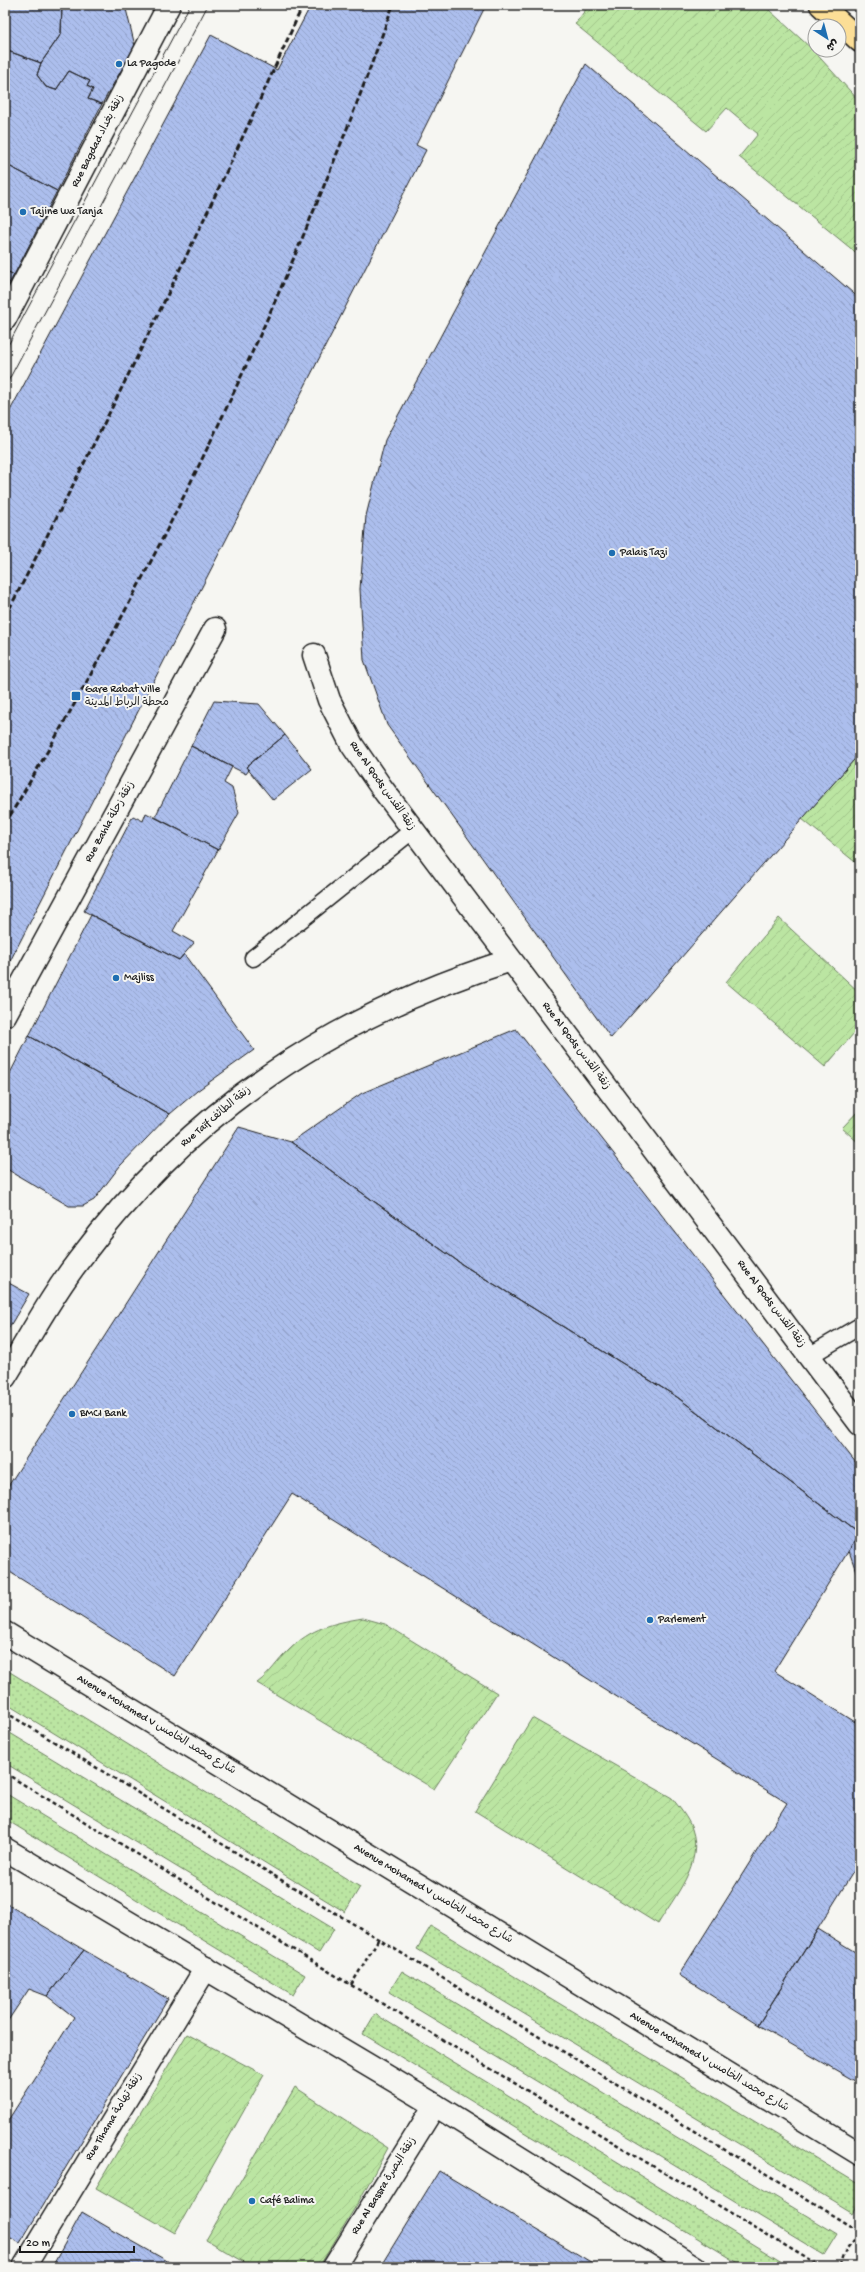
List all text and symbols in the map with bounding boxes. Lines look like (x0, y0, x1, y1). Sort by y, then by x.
north arrow (807, 18, 847, 58)
text: ش (823, 36, 840, 53)
place label: La Pagode (127, 58, 176, 70)
marker: La Pagode (114, 59, 124, 69)
street label: Rue Bagdad زنقة بغداد (69, 92, 127, 189)
place label: Tajine wa Tanja (30, 206, 103, 218)
marker: Tajine wa Tanja (18, 207, 28, 217)
place label: Palais Tazi (619, 547, 667, 559)
marker: Palais Tazi (607, 548, 617, 558)
place label: Gare Rabat Ville محطة الرباط المدينة (85, 684, 169, 709)
marker: Gare Rabat Ville محطة الرباط المدينة (70, 690, 82, 702)
street label: Rue Al Qods زنقة القدس (347, 738, 418, 833)
street label: Rue Zahla زنقة زحلة (82, 779, 137, 864)
place label: Majliss (124, 972, 155, 984)
marker: Majliss (111, 973, 121, 983)
street label: Rue Al Qods زنقة القدس (539, 999, 614, 1092)
street label: Rue Taïf زنقة الطائف (178, 1083, 254, 1150)
street label: Rue Al Qods زنقة القدس (734, 1257, 809, 1350)
place label: BMCI Bank (79, 1408, 127, 1420)
marker: BMCI Bank (67, 1409, 77, 1419)
place label: Parlement (657, 1614, 707, 1626)
marker: Parlement (645, 1615, 655, 1625)
street label: Avenue Mohamed V شارع محمد الخامس (74, 1672, 238, 1778)
street label: Avenue Mohamed V شارع محمد الخامس (351, 1841, 515, 1947)
street label: Avenue Mohamed V شارع محمد الخامس (627, 2009, 791, 2115)
street label: Rue Tihama زنقة تهامة (82, 2071, 145, 2163)
street label: Rue Al Bassra زنقة البصرة (348, 2135, 419, 2237)
place label: Café Balima (260, 2194, 315, 2207)
marker: Café Balima (247, 2196, 257, 2206)
scale bar (20, 2228, 134, 2254)
text: 20 m (26, 2237, 51, 2251)

